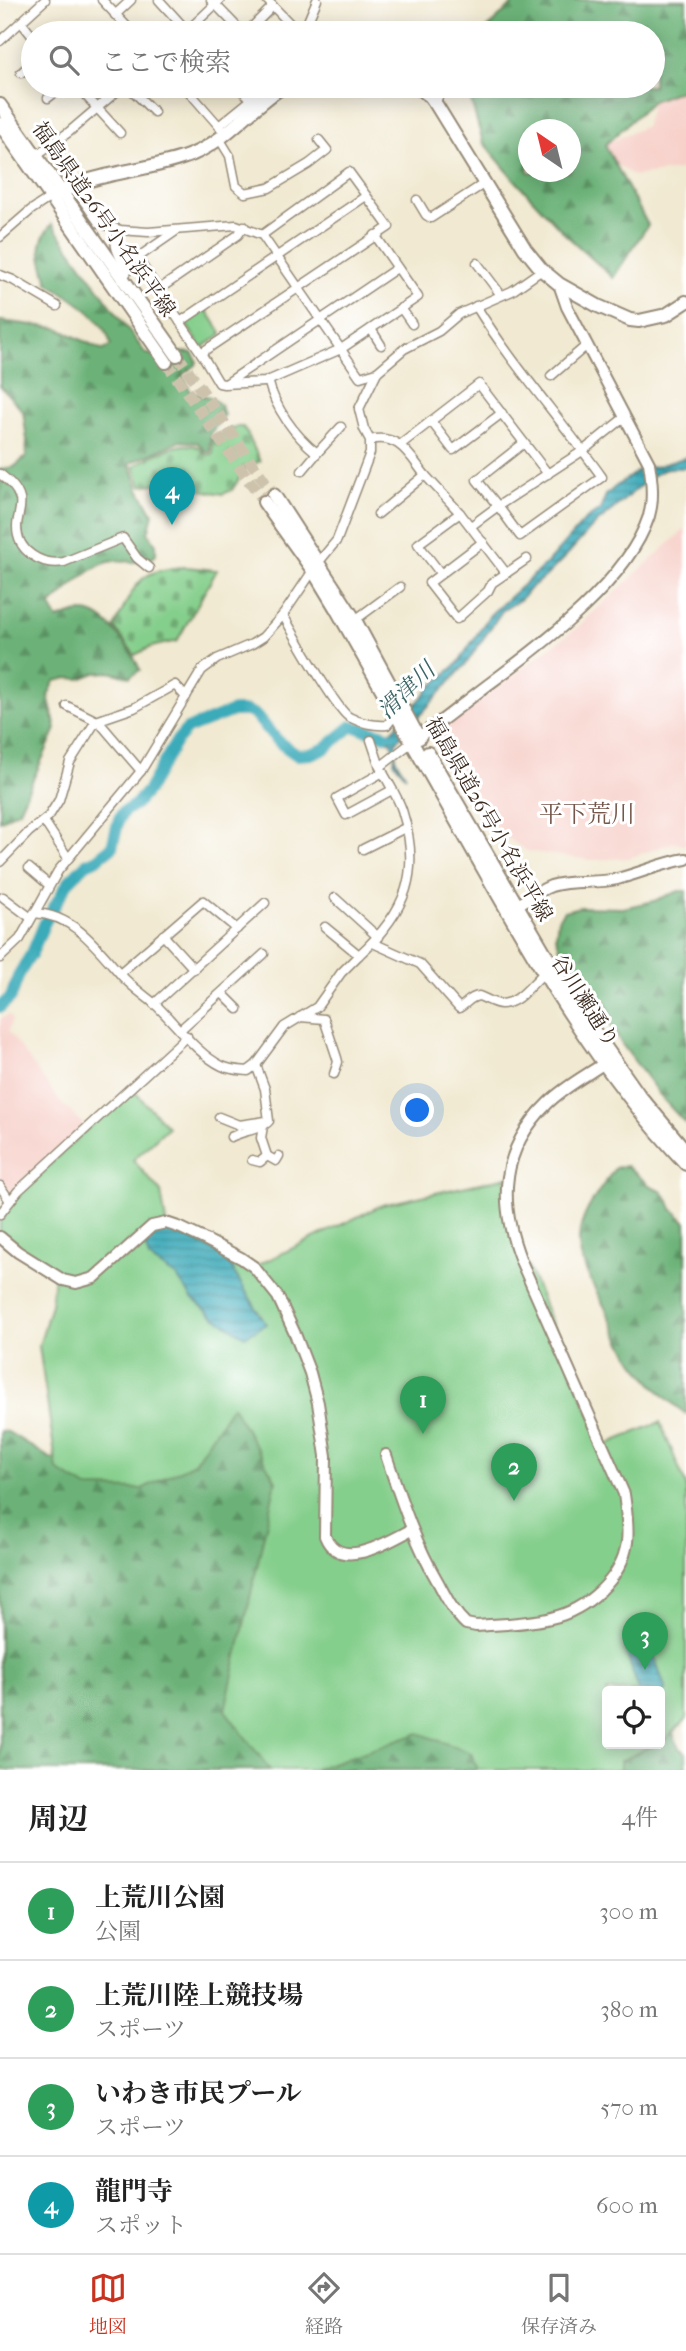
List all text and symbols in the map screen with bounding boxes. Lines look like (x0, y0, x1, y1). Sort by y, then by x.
search box (21, 21, 665, 98)
icon: search (45, 41, 83, 79)
text: ここで検索 (101, 47, 231, 78)
street label: 福島県道26号小名浜平線 (28, 117, 180, 321)
north arrow (518, 119, 581, 182)
pin: 4 (149, 467, 195, 525)
water label: 滑津川 (372, 655, 443, 724)
street label: 福島県道26号小名浜平線 (421, 712, 557, 926)
district label: 平下荒川 (539, 800, 635, 828)
street label: 谷川瀬通り (546, 950, 624, 1052)
your location (400, 1093, 434, 1127)
pin: 1 (400, 1376, 446, 1434)
pin: 2 (491, 1443, 537, 1501)
pin: 3 (622, 1612, 668, 1670)
map controls (602, 1686, 665, 1749)
button: locate (602, 1686, 665, 1749)
text: 周辺 (28, 1802, 88, 1837)
text: 4件 (621, 1804, 658, 1831)
text: 上荒川公園 (95, 1882, 225, 1913)
text: 1 (47, 1898, 55, 1925)
text: 300 m (599, 1898, 658, 1925)
text: 公園 (95, 1918, 141, 1945)
text: 上荒川陸上競技場 (95, 1980, 303, 2011)
text: 2 (45, 1996, 57, 2023)
text: 380 m (600, 1996, 658, 2023)
text: スポーツ (95, 2016, 186, 2043)
text: いわき市民プール (95, 2078, 302, 2109)
text: 3 (46, 2094, 56, 2121)
text: 570 m (600, 2094, 658, 2121)
text: スポーツ (95, 2114, 186, 2141)
text: 龍門寺 (95, 2176, 173, 2207)
text: 4 (44, 2192, 58, 2219)
text: 600 m (596, 2192, 658, 2219)
text: スポット (95, 2212, 187, 2239)
tab: 地図 (89, 2269, 127, 2338)
tab: 経路 (305, 2269, 343, 2338)
tab: 保存済み (521, 2269, 597, 2338)

